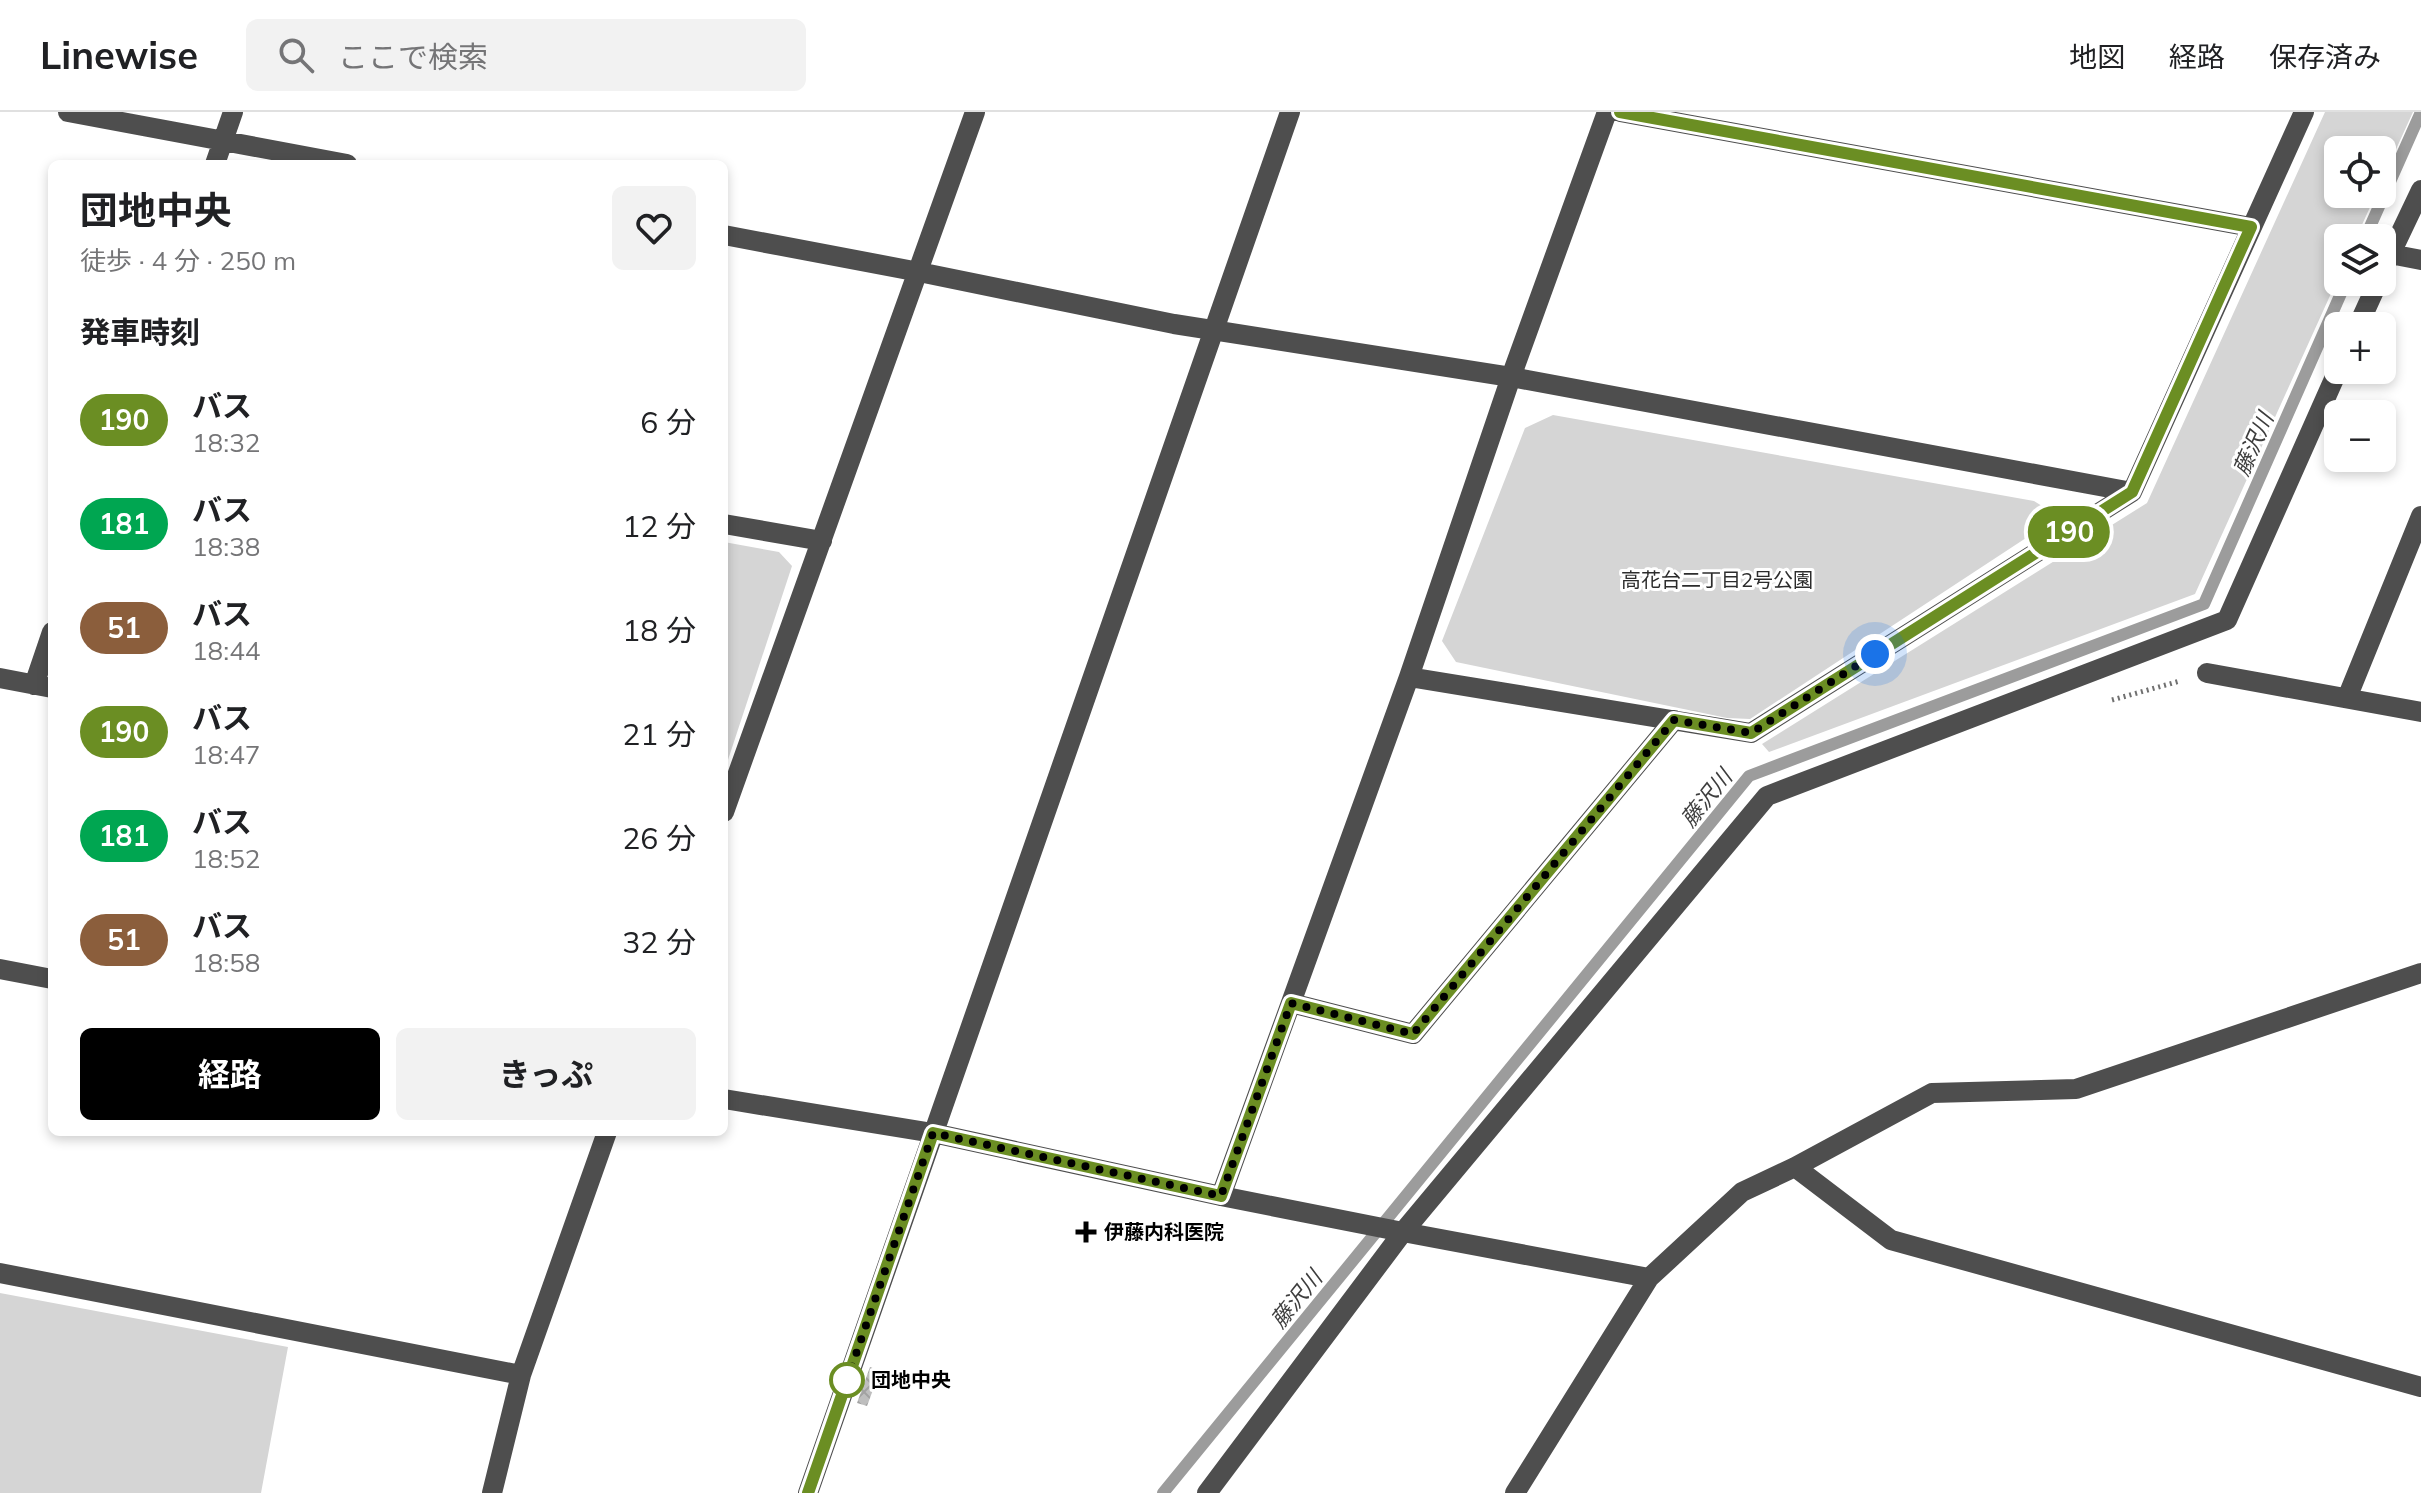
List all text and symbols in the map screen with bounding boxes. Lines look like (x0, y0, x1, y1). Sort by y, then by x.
search box (246, 19, 806, 91)
text: Linewise (40, 31, 198, 79)
icon: search (274, 33, 318, 77)
text: ここで検索 (338, 38, 488, 76)
text: 地図 (2069, 39, 2125, 74)
text: 経路 (2169, 39, 2225, 74)
text: 保存済み (2269, 39, 2381, 74)
map controls (2324, 136, 2396, 472)
button: locate (2324, 136, 2396, 208)
text: 団地中央 (80, 186, 232, 234)
button: heart (612, 186, 696, 270)
button: layers (2324, 224, 2396, 296)
text: 徒歩 · 4 分 · 250 m (80, 244, 296, 277)
button: + (2324, 312, 2396, 384)
text: 発車時刻 (80, 313, 200, 351)
text: バス (192, 387, 252, 425)
button: − (2324, 400, 2396, 472)
text: 190 (99, 402, 149, 437)
text: 6 分 (640, 403, 696, 441)
water label: 藤沢川 (2227, 406, 2280, 480)
text: 18:32 (192, 426, 260, 459)
text: バス (192, 491, 252, 529)
text: 181 (99, 506, 149, 541)
line badge: 190 (2023, 506, 2115, 558)
text: 12 分 (622, 507, 696, 545)
text: 190 (2044, 514, 2094, 549)
text: 18:38 (192, 530, 260, 563)
park label: 高花台二丁目2号公園 (1621, 567, 1813, 592)
text: バス (192, 595, 252, 633)
text: 51 (107, 610, 141, 645)
text: 18 分 (622, 611, 696, 649)
text: 18:44 (192, 634, 260, 667)
your location (1855, 634, 1895, 674)
text: バス (192, 699, 252, 737)
text: 190 (99, 714, 149, 749)
text: 21 分 (622, 715, 696, 753)
text: 18:47 (192, 738, 260, 771)
water label: 藤沢川 (1674, 762, 1739, 832)
text: バス (192, 803, 252, 841)
text: 181 (99, 818, 149, 853)
text: 26 分 (622, 819, 696, 857)
text: 18:52 (192, 842, 260, 875)
text: バス (192, 907, 252, 945)
text: 51 (107, 922, 141, 957)
text: 32 分 (622, 923, 696, 961)
text: 18:58 (192, 946, 260, 979)
button: 経路 (80, 1028, 380, 1120)
button: きっぷ (396, 1028, 696, 1120)
place label: 伊藤内科医院 (1104, 1219, 1224, 1244)
marker: 伊藤内科医院 (1075, 1221, 1097, 1243)
water label: 藤沢川 (1264, 1263, 1329, 1333)
marker: 団地中央 (830, 1363, 864, 1397)
place label: 団地中央 (871, 1367, 951, 1392)

